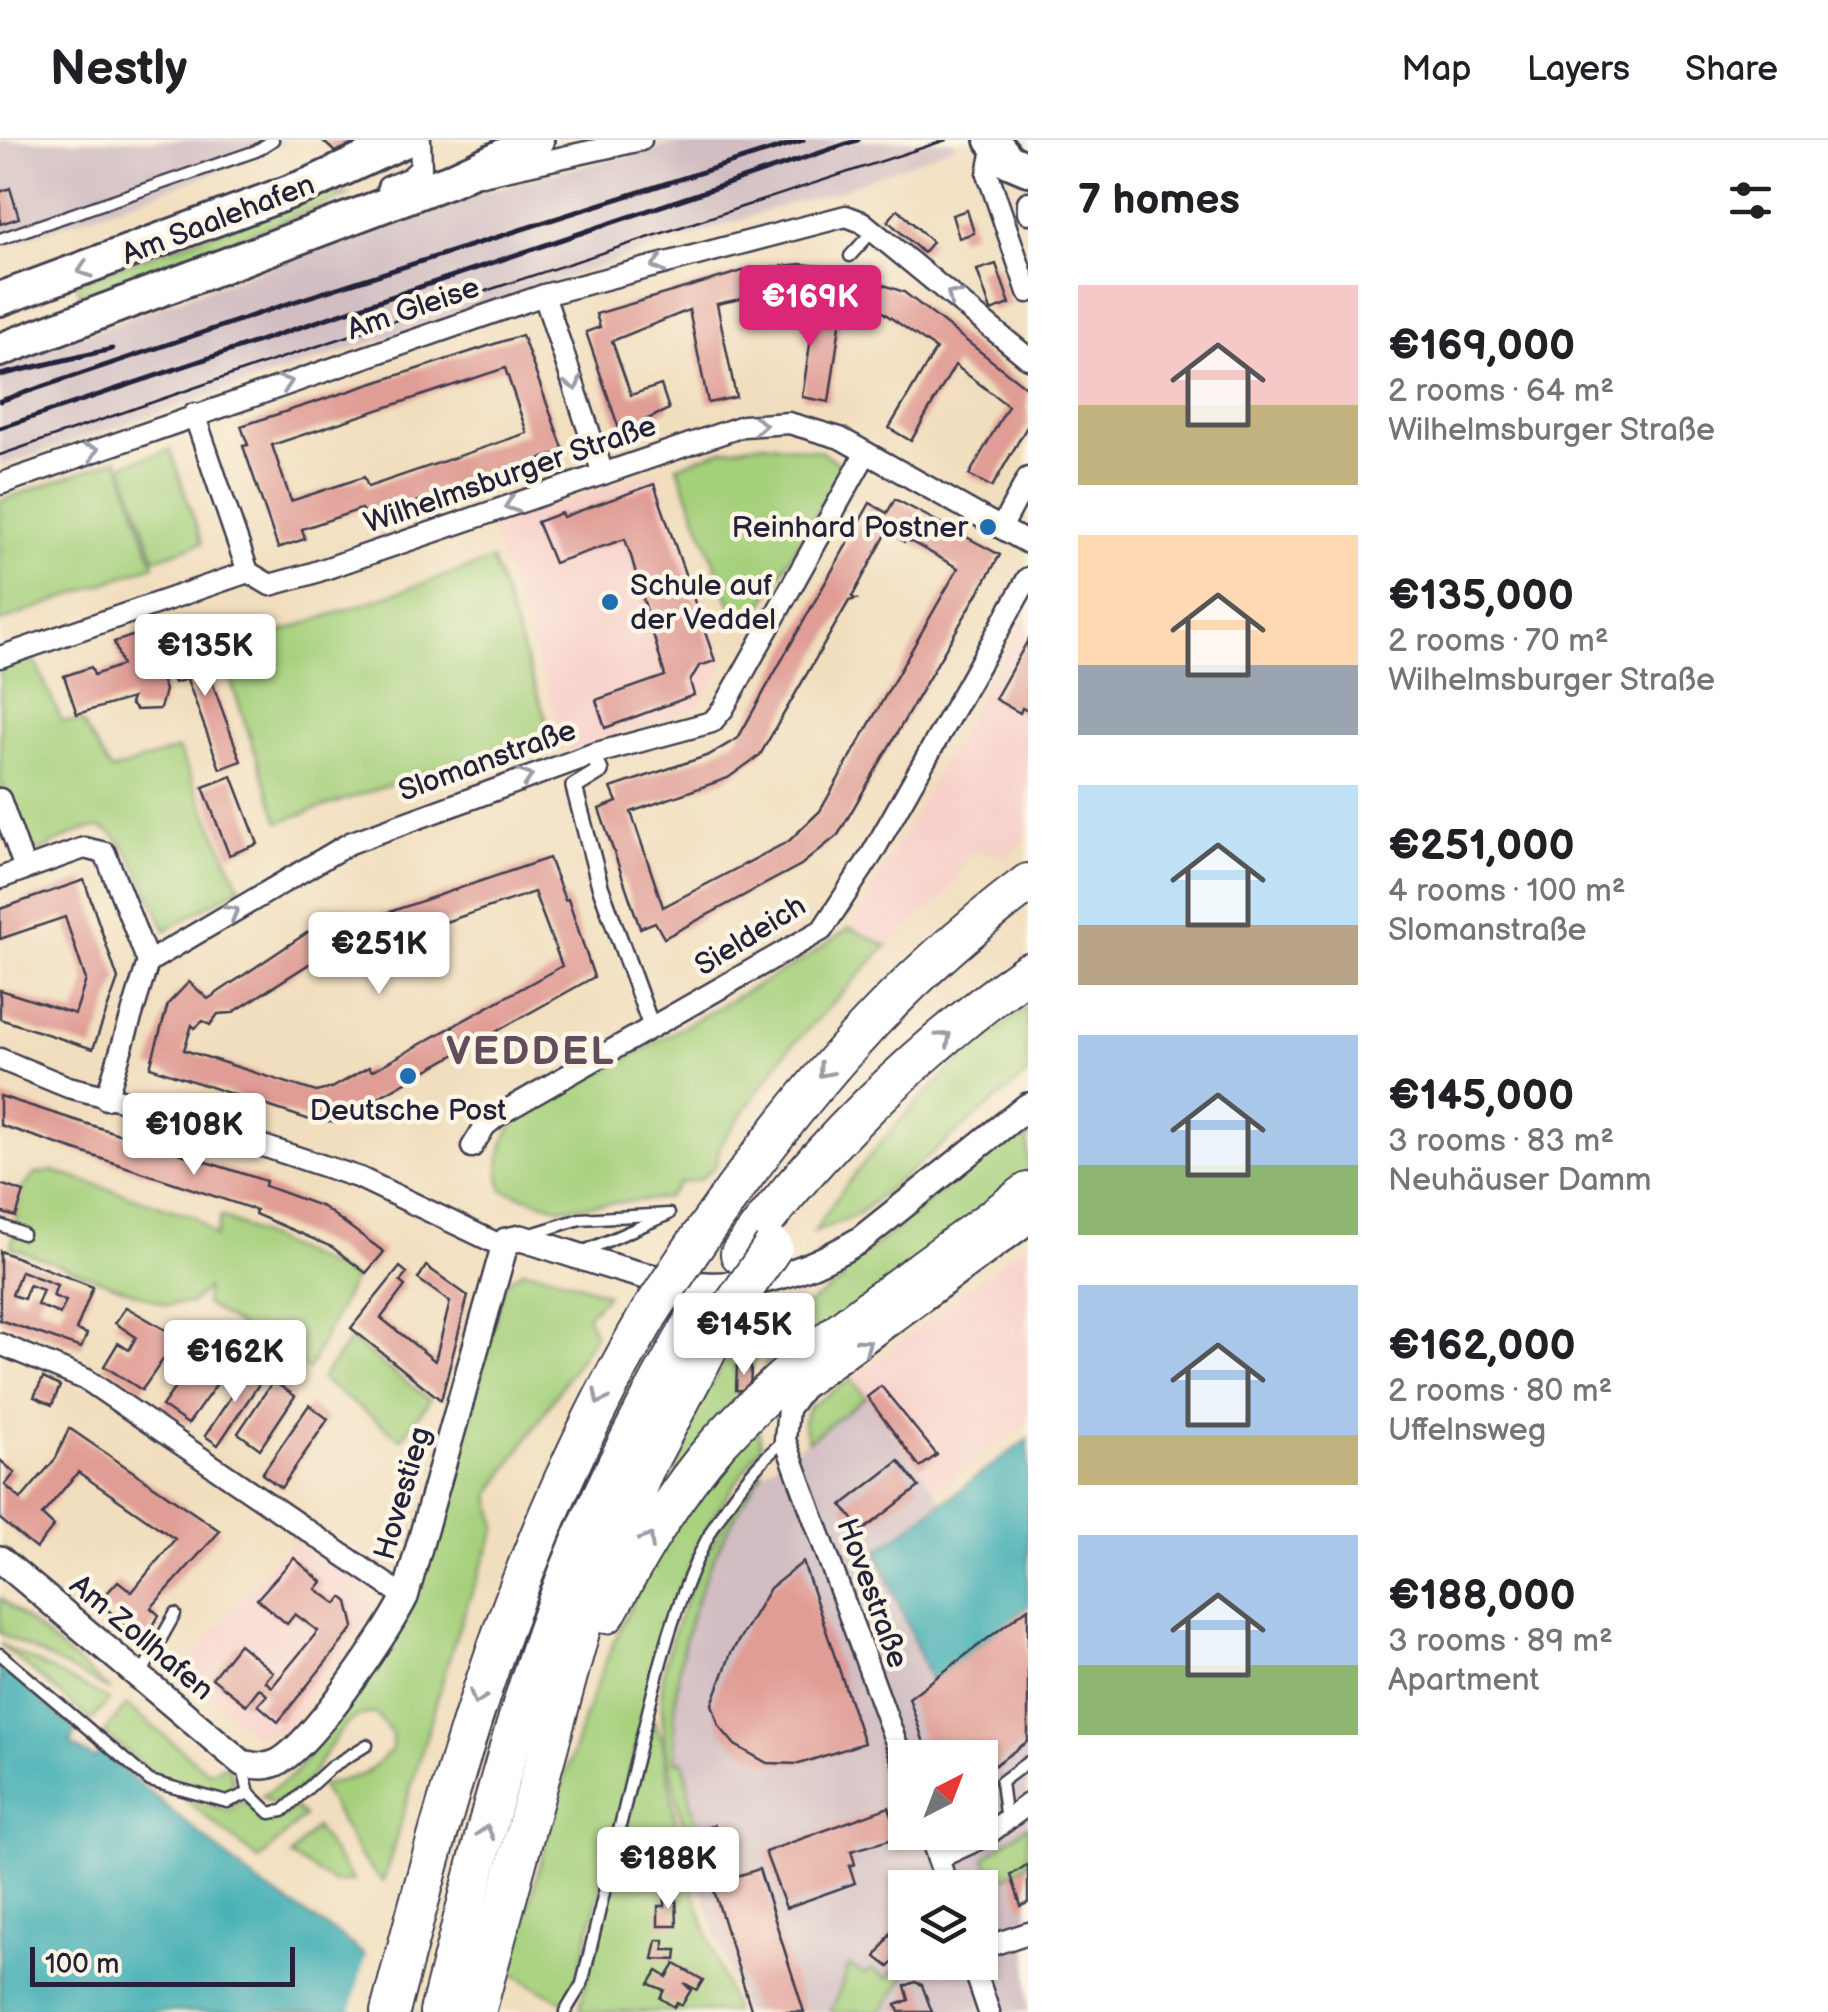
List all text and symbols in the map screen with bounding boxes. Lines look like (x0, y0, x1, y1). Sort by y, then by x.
text: Nestly (50, 41, 187, 98)
text: Map (1401, 48, 1472, 91)
text: Layers (1527, 48, 1630, 91)
text: Share (1685, 48, 1778, 91)
street label: Am Saalehafen (117, 167, 320, 273)
icon: filters (1723, 173, 1778, 228)
text: 7 homes (1078, 175, 1240, 226)
one-way arrow (650, 254, 667, 275)
one-way arrow (77, 258, 94, 279)
pin: €169K (740, 265, 880, 350)
street label: Am Gleise (342, 270, 484, 348)
text: €169K (761, 278, 859, 317)
one-way arrow (946, 290, 964, 308)
text: €169,000 (1388, 321, 1575, 372)
icon: home (1158, 325, 1278, 445)
text: 2 rooms · 64 m² (1388, 372, 1614, 411)
one-way arrow (277, 374, 294, 394)
one-way arrow (562, 375, 582, 392)
street label: Wilhelmsburger Straße (360, 408, 661, 542)
text: Wilhelmsburger Straße (1388, 411, 1715, 450)
one-way arrow (753, 414, 769, 436)
one-way arrow (82, 442, 99, 463)
one-way arrow (503, 494, 520, 514)
place label: Reinhard Postner (732, 510, 969, 546)
marker: Reinhard Postner (977, 516, 999, 538)
place label: Schule auf der Veddel (630, 568, 776, 638)
text: €135,000 (1388, 571, 1574, 622)
icon: home (1158, 575, 1278, 695)
marker: Schule auf der Veddel (599, 591, 621, 613)
pin: €135K (135, 614, 275, 699)
text: 2 rooms · 70 m² (1388, 622, 1609, 661)
text: €135K (157, 627, 253, 666)
text: Wilhelmsburger Straße (1388, 661, 1715, 700)
street label: Slomanstraße (394, 712, 581, 810)
one-way arrow (517, 769, 534, 789)
text: €251,000 (1388, 821, 1575, 872)
icon: home (1158, 825, 1278, 945)
text: 4 rooms · 100 m² (1388, 872, 1626, 911)
street label: Sieldeich (688, 888, 813, 984)
one-way arrow (221, 905, 239, 924)
text: Slomanstraße (1388, 911, 1587, 950)
pin: €251K (309, 912, 449, 997)
text: €251K (331, 925, 428, 964)
district label: VEDDEL (446, 1028, 616, 1076)
one-way arrow (933, 1032, 952, 1050)
one-way arrow (818, 1060, 836, 1078)
marker: Deutsche Post (397, 1065, 419, 1087)
text: €145,000 (1388, 1071, 1574, 1122)
icon: home (1158, 1075, 1278, 1195)
pin: €108K (124, 1093, 264, 1178)
place label: Deutsche Post (310, 1093, 506, 1129)
text: €108K (145, 1106, 243, 1145)
text: 3 rooms · 83 m² (1388, 1122, 1614, 1161)
text: Neuhäuser Damm (1388, 1161, 1651, 1200)
pin: €145K (674, 1293, 814, 1378)
text: €145K (696, 1306, 792, 1345)
pin: €162K (165, 1320, 305, 1405)
text: €162,000 (1388, 1321, 1576, 1372)
icon: home (1158, 1325, 1278, 1445)
text: €162K (186, 1333, 284, 1372)
one-way arrow (853, 1338, 872, 1357)
text: 2 rooms · 80 m² (1388, 1372, 1612, 1411)
one-way arrow (593, 1387, 613, 1405)
text: Uffelnsweg (1388, 1411, 1546, 1450)
street label: Hovestieg (367, 1423, 439, 1564)
street label: Hovestraße (828, 1514, 916, 1673)
one-way arrow (635, 1533, 654, 1551)
street label: Am Zollhafen (62, 1567, 221, 1708)
text: €188,000 (1388, 1571, 1576, 1622)
icon: home (1158, 1575, 1278, 1695)
text: 3 rooms · 89 m² (1388, 1622, 1613, 1661)
text: Apartment (1388, 1661, 1539, 1700)
one-way arrow (468, 1689, 489, 1706)
north arrow (888, 1740, 998, 1850)
map controls (888, 1740, 998, 1980)
one-way arrow (474, 1824, 495, 1842)
pin: €188K (598, 1827, 738, 1912)
text: €188K (619, 1840, 717, 1879)
button: layers (888, 1870, 998, 1980)
scale bar (30, 1942, 295, 1986)
text: 100 m (45, 1948, 119, 1981)

